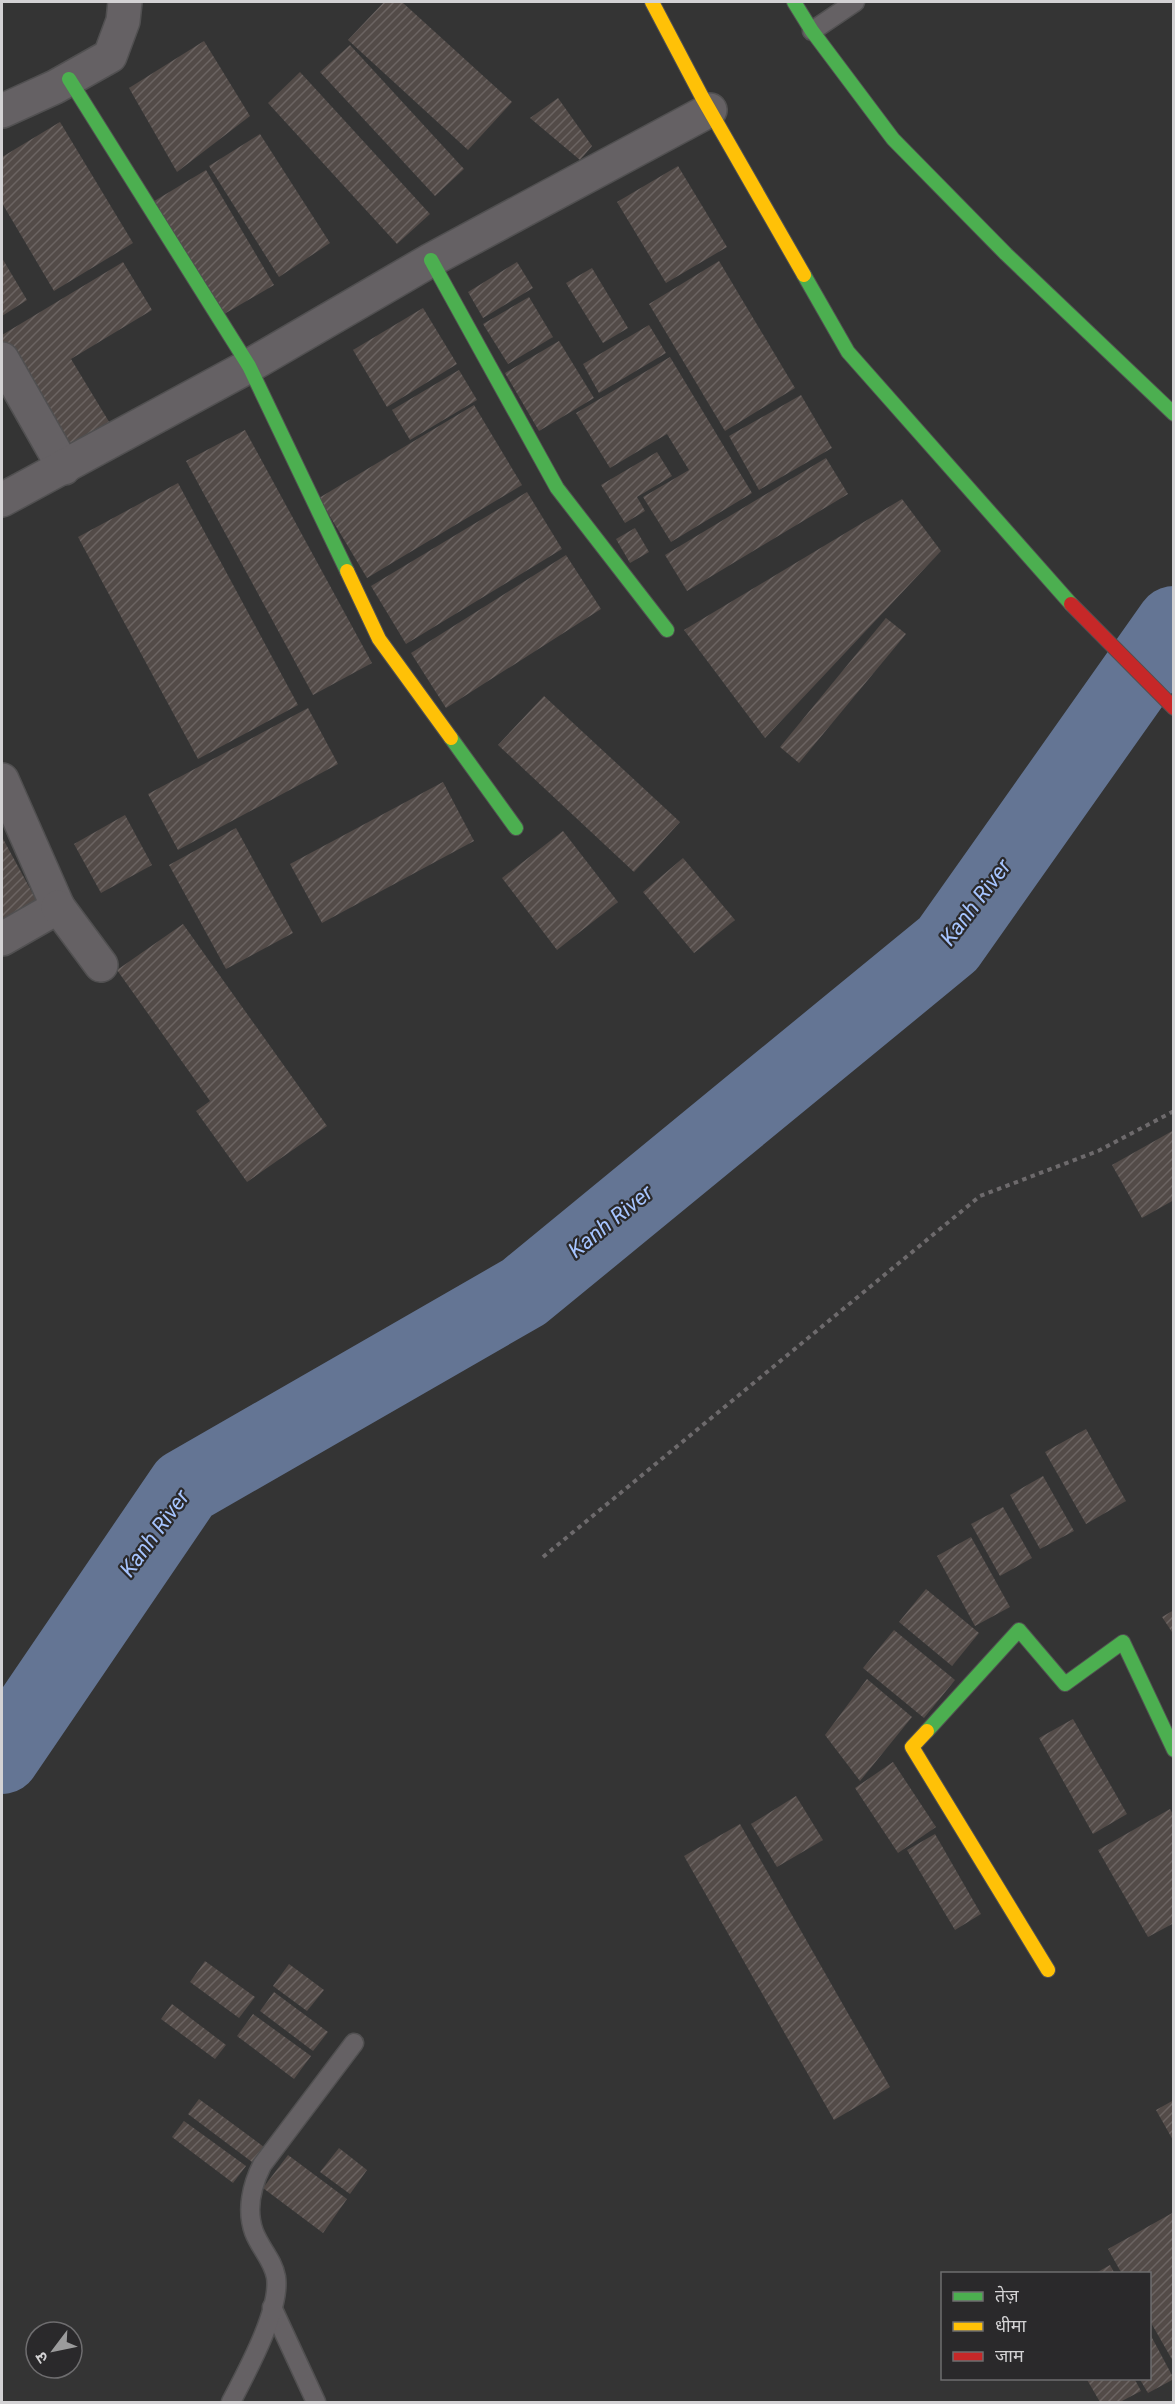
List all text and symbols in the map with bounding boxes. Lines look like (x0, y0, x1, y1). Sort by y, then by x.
water label: Kanh River (935, 854, 1016, 950)
water label: Kanh River (563, 1179, 658, 1263)
water label: Kanh River (115, 1484, 195, 1582)
legend (941, 2272, 1151, 2380)
text: तेज़ (995, 2285, 1019, 2306)
text: धीमा (995, 2315, 1026, 2336)
north arrow (24, 2320, 84, 2380)
text: जाम (995, 2345, 1025, 2366)
text: उ (31, 2348, 52, 2367)

